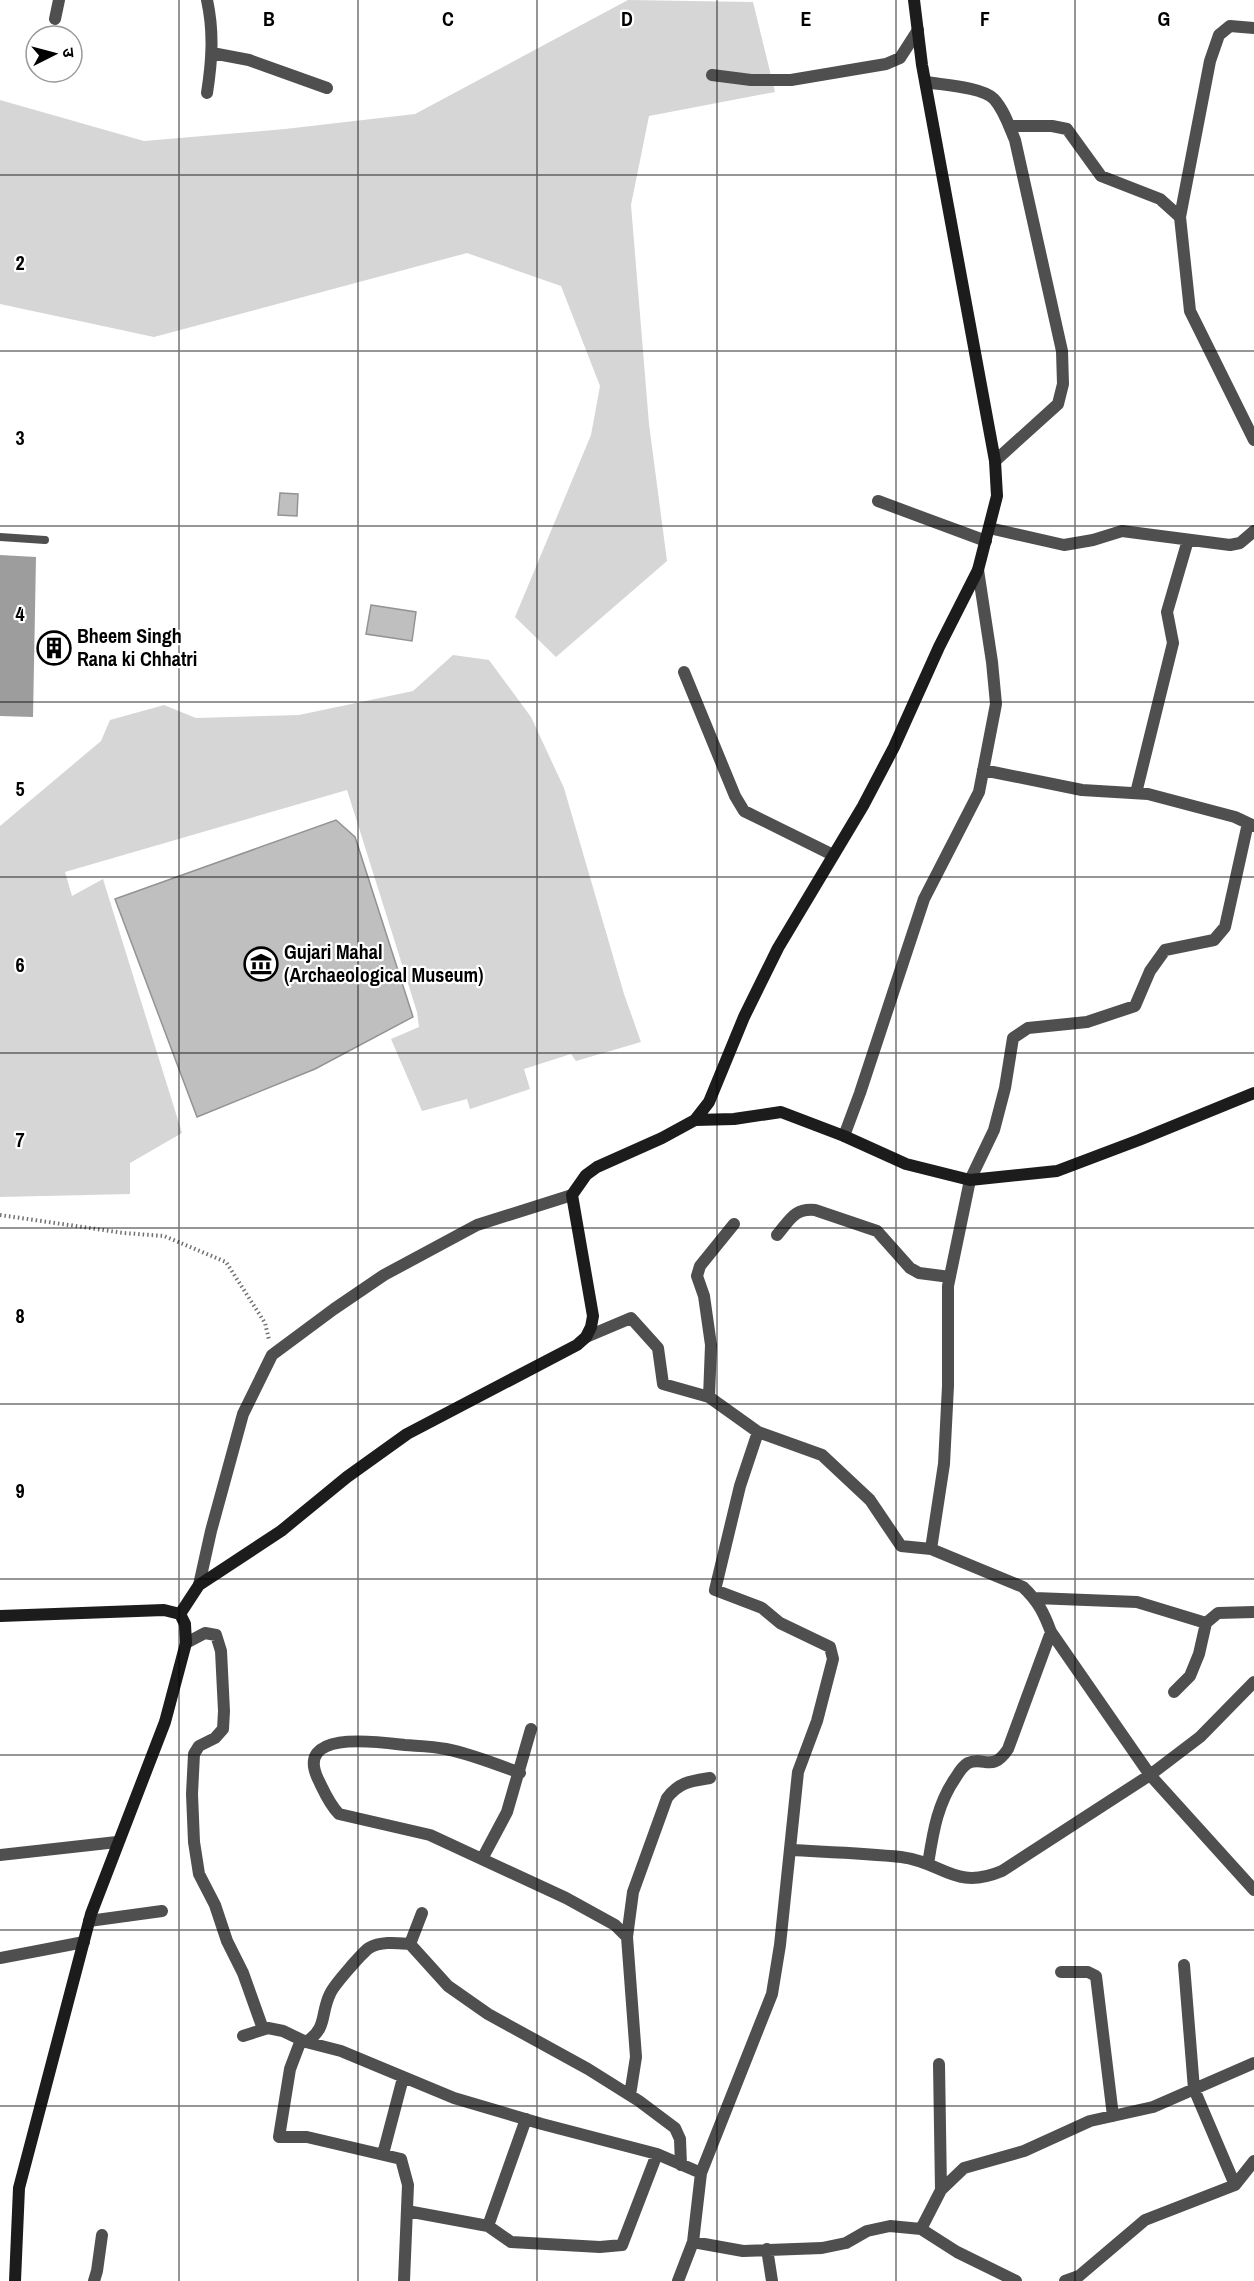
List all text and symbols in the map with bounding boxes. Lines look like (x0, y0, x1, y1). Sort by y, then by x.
text: B (263, 5, 275, 32)
text: C (442, 5, 454, 32)
text: D (621, 5, 633, 32)
text: E (801, 5, 812, 32)
text: F (980, 5, 990, 32)
text: G (1158, 5, 1170, 32)
north arrow (24, 24, 84, 84)
text: उ (57, 47, 80, 59)
text: 2 (15, 249, 25, 276)
text: 3 (15, 424, 25, 451)
text: 4 (15, 600, 25, 627)
place label: Bheem Singh Rana ki Chhatri (77, 622, 197, 672)
building icon: Bheem Singh Rana ki Chhatri (36, 630, 72, 666)
text: 5 (15, 775, 25, 802)
place label: Gujari Mahal (Archaeological Museum) (284, 938, 484, 988)
museum icon: Gujari Mahal (Archaeological Museum) (243, 946, 279, 982)
text: 6 (15, 951, 25, 978)
text: 7 (15, 1126, 25, 1153)
text: 8 (15, 1302, 25, 1329)
text: 9 (15, 1477, 25, 1504)

